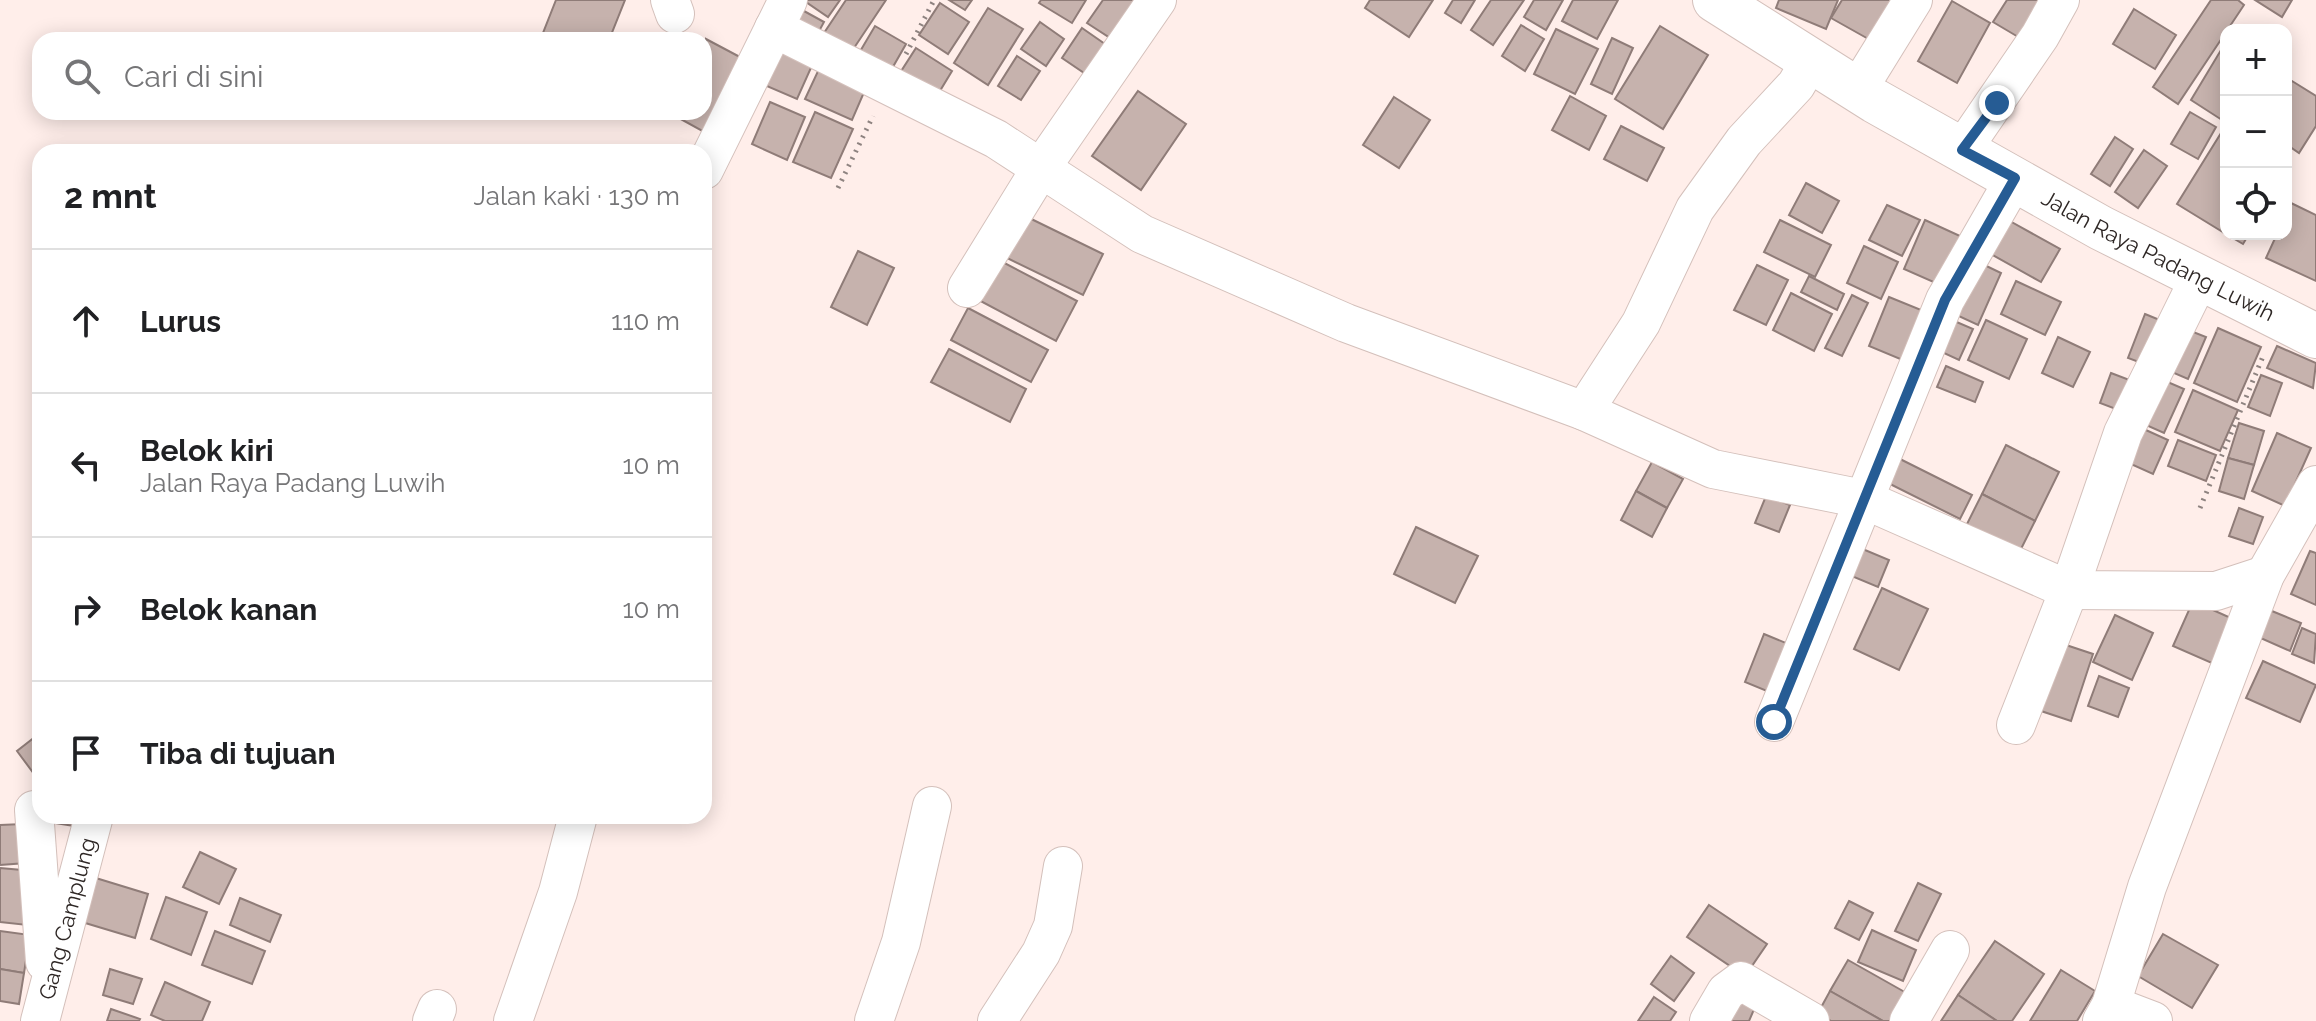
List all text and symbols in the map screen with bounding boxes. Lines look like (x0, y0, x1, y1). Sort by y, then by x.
map controls (2220, 24, 2292, 240)
button: + (2220, 24, 2292, 96)
search box (32, 32, 712, 120)
icon: search (60, 54, 104, 98)
text: Cari di sini (124, 59, 264, 94)
route end (1979, 85, 2015, 121)
button: − (2220, 96, 2292, 168)
button: locate (2220, 168, 2292, 240)
text: 2 mnt (64, 176, 157, 216)
text: Jalan kaki · 130 m (474, 181, 680, 211)
street label: Jalan Raya Padang Luwih (2037, 184, 2279, 326)
icon: ahead (64, 299, 108, 343)
text: Lurus (140, 304, 221, 339)
text: 110 m (611, 306, 680, 336)
text: Belok kiri (140, 433, 274, 468)
icon: left (64, 443, 108, 487)
text: 10 m (622, 450, 680, 480)
text: Jalan Raya Padang Luwih (140, 468, 445, 498)
icon: right (64, 587, 108, 631)
text: Belok kanan (140, 592, 317, 627)
text: 10 m (622, 594, 680, 624)
route start (1756, 704, 1792, 740)
icon: arrive (64, 731, 108, 775)
text: Tiba di tujuan (140, 736, 336, 771)
street label: Gang Camplung (33, 835, 101, 1002)

